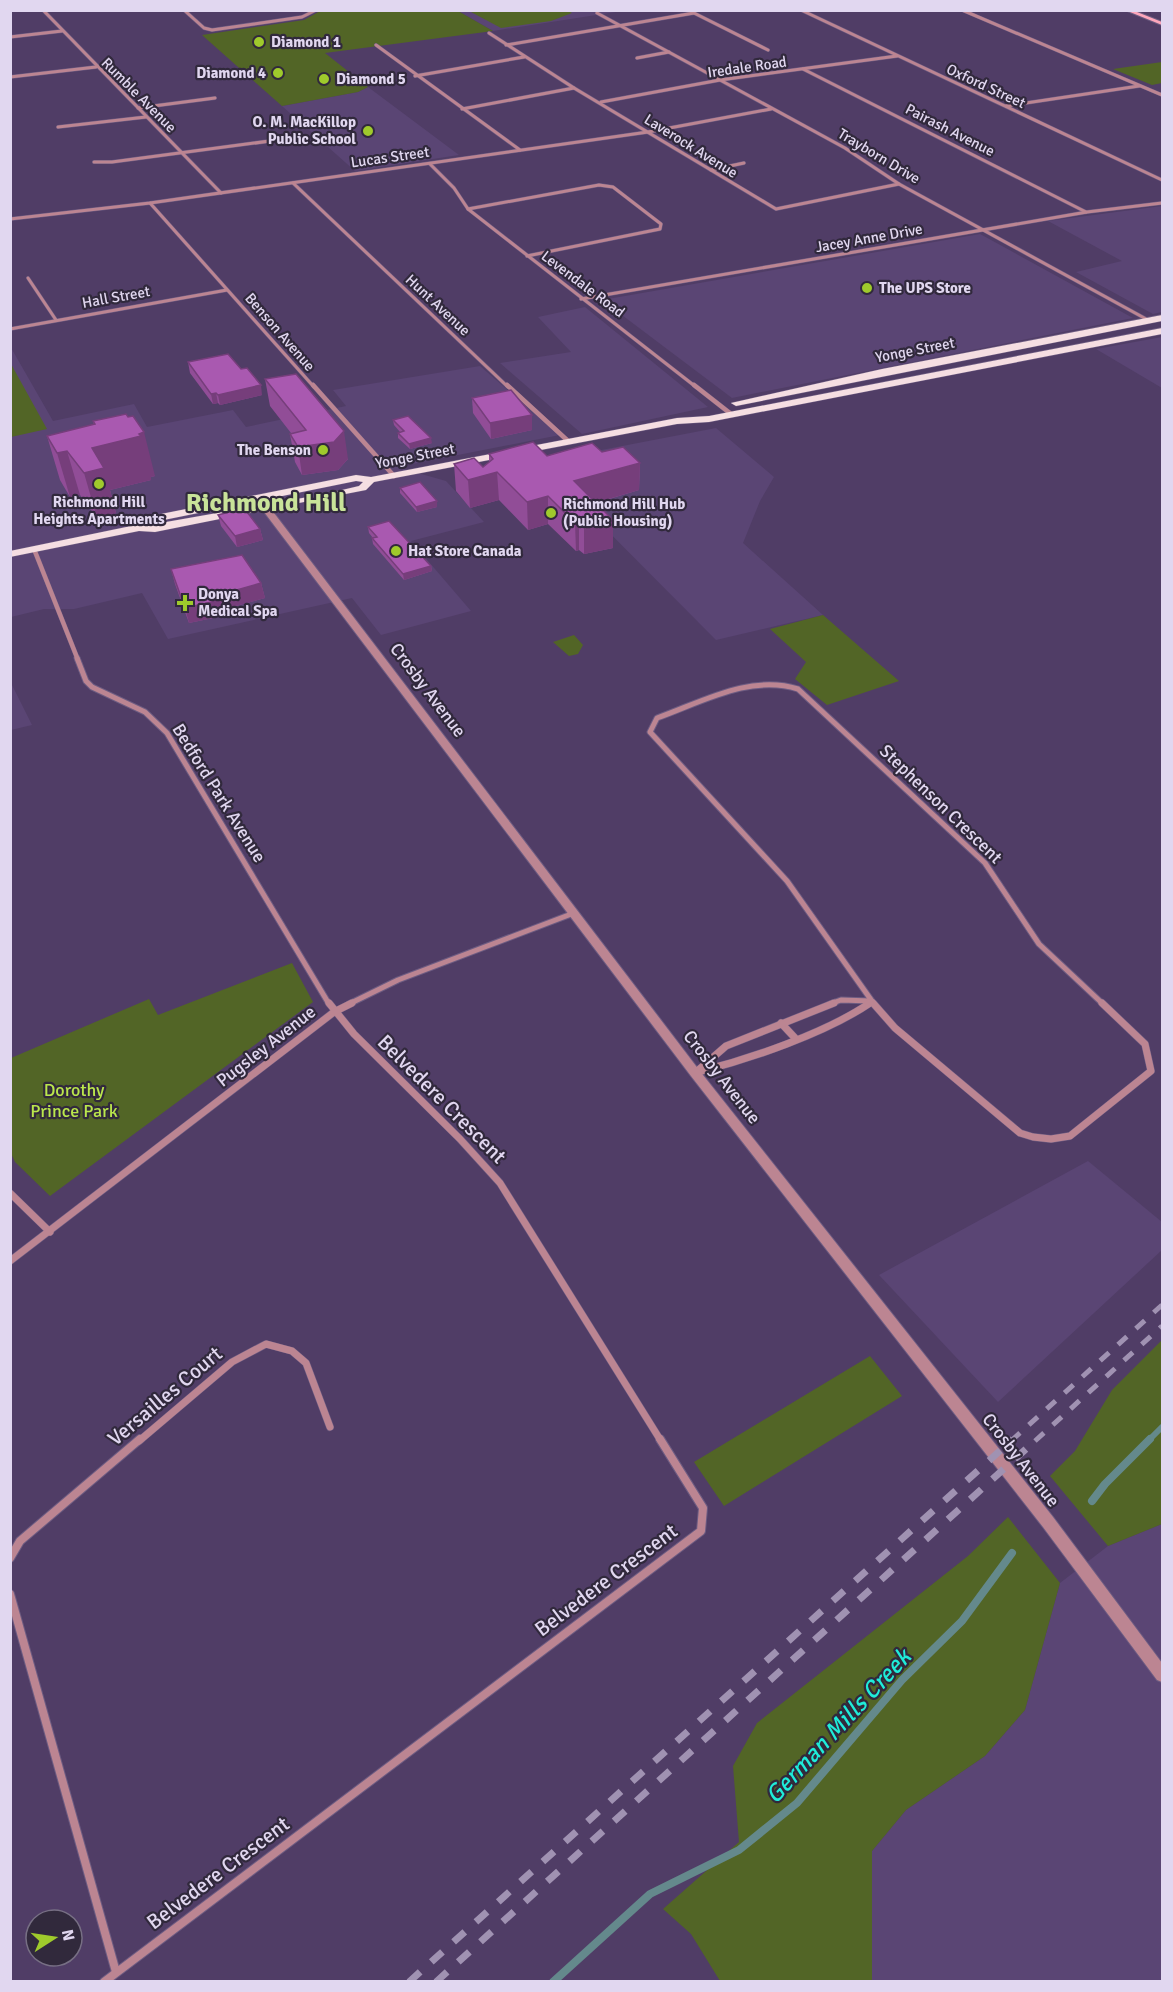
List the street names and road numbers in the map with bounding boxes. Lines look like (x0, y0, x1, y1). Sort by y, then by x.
street label: Iredale Road (706, 53, 788, 81)
street label: Rumble Avenue (98, 54, 180, 136)
street label: Oxford Street (944, 60, 1028, 112)
street label: Pairash Avenue (902, 100, 998, 160)
street label: Laverock Avenue (641, 110, 741, 182)
street label: Trayborn Drive (835, 124, 923, 188)
street label: Lucas Street (350, 143, 430, 171)
street label: Jacey Anne Drive (814, 220, 924, 256)
street label: Levendale Road (538, 247, 628, 321)
street label: Hunt Avenue (402, 270, 474, 340)
street label: Hall Street (81, 282, 151, 312)
street label: Benson Avenue (241, 289, 319, 375)
street label: Yonge Street (874, 333, 956, 367)
street label: Yonge Street (374, 439, 456, 473)
street label: Crosby Avenue (385, 638, 471, 742)
street label: Bedford Park Avenue (167, 720, 271, 866)
street label: Stephenson Crescent (875, 740, 1007, 868)
street label: Pugsley Avenue (212, 1000, 320, 1092)
street label: Crosby Avenue (679, 1026, 765, 1128)
street label: Belvedere Crescent (372, 1029, 512, 1169)
street label: Versailles Court (102, 1341, 228, 1451)
street label: Crosby Avenue (978, 1409, 1064, 1511)
street label: Belvedere Crescent (530, 1518, 682, 1642)
street label: Belvedere Crescent (142, 1811, 294, 1935)

